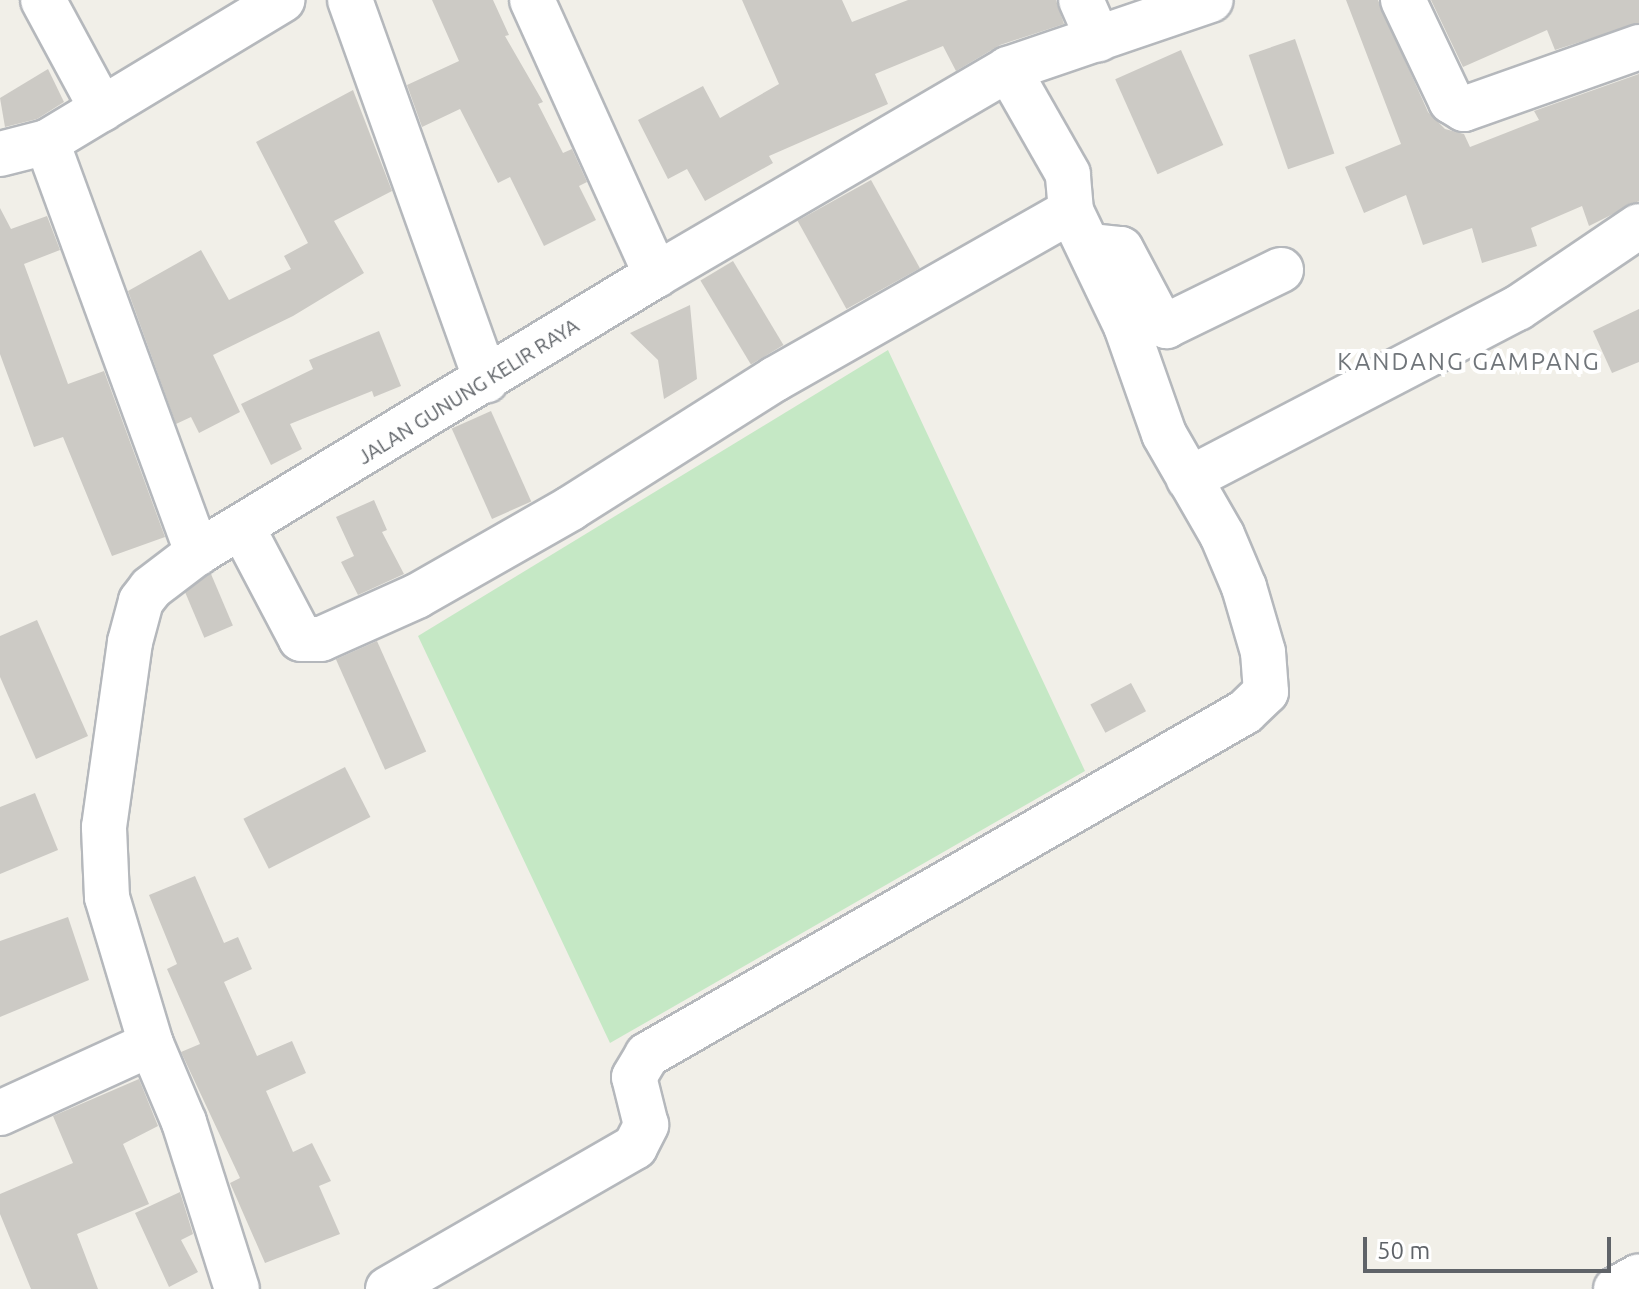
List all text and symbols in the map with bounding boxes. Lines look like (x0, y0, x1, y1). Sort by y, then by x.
street label: JALAN GUNUNG KELIR RAYA (353, 313, 583, 469)
district label: KANDANG GAMPANG (1337, 348, 1601, 376)
scale bar (1367, 1221, 1615, 1271)
text: 50 m (1377, 1237, 1430, 1264)

